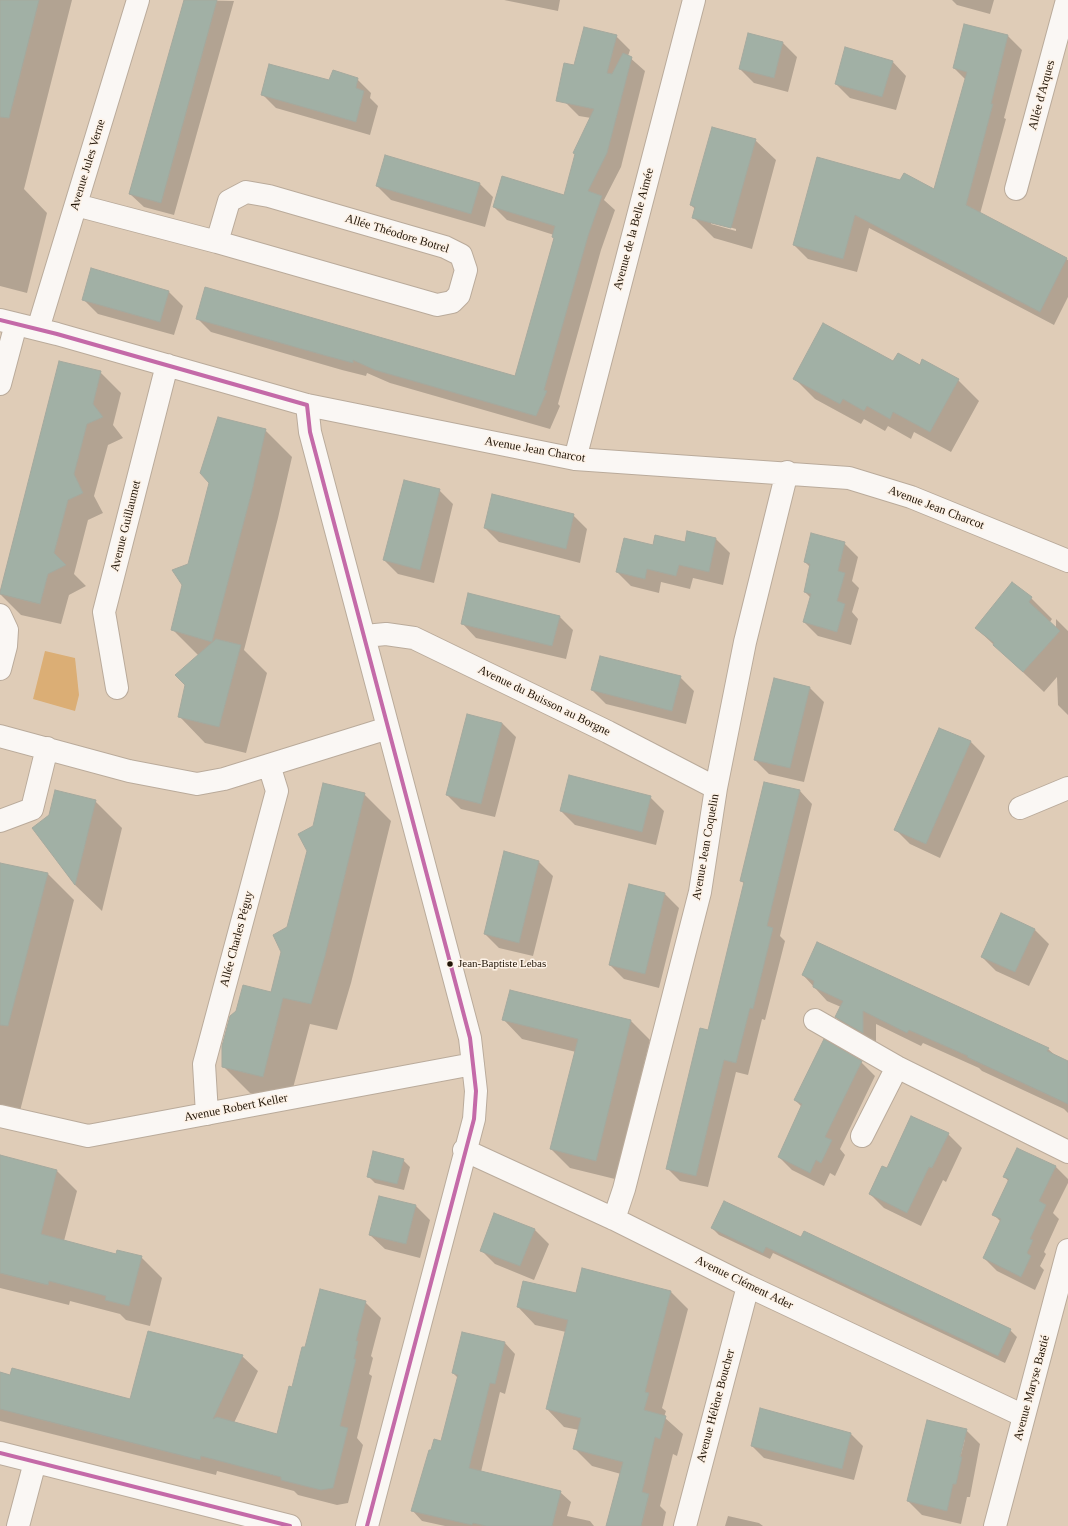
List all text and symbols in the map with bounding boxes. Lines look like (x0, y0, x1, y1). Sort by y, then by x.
street label: Allée d'Arques (1026, 58, 1058, 132)
street label: Avenue Jules Verne (67, 118, 109, 212)
street label: Avenue de la Belle Aimée (611, 166, 657, 292)
street label: Allée Théodore Botrel (343, 211, 451, 257)
street label: Avenue Jean Charcot (484, 434, 586, 466)
street label: Avenue Guillaumet (108, 479, 144, 573)
street label: Avenue Jean Charcot (886, 483, 986, 533)
street label: Avenue du Buisson au Borgne (475, 663, 613, 739)
street label: Avenue Jean Coquelin (690, 793, 722, 901)
street label: Allée Charles Péguy (217, 889, 257, 989)
place label: Jean-Baptiste Lebas (458, 957, 546, 971)
marker: Jean-Baptiste Lebas (445, 959, 455, 969)
street label: Avenue Robert Keller (183, 1091, 289, 1125)
street label: Avenue Clément Ader (693, 1253, 795, 1313)
street label: Avenue Maryse Bastié (1011, 1334, 1053, 1442)
street label: Avenue Hélène Boucher (694, 1348, 738, 1464)

